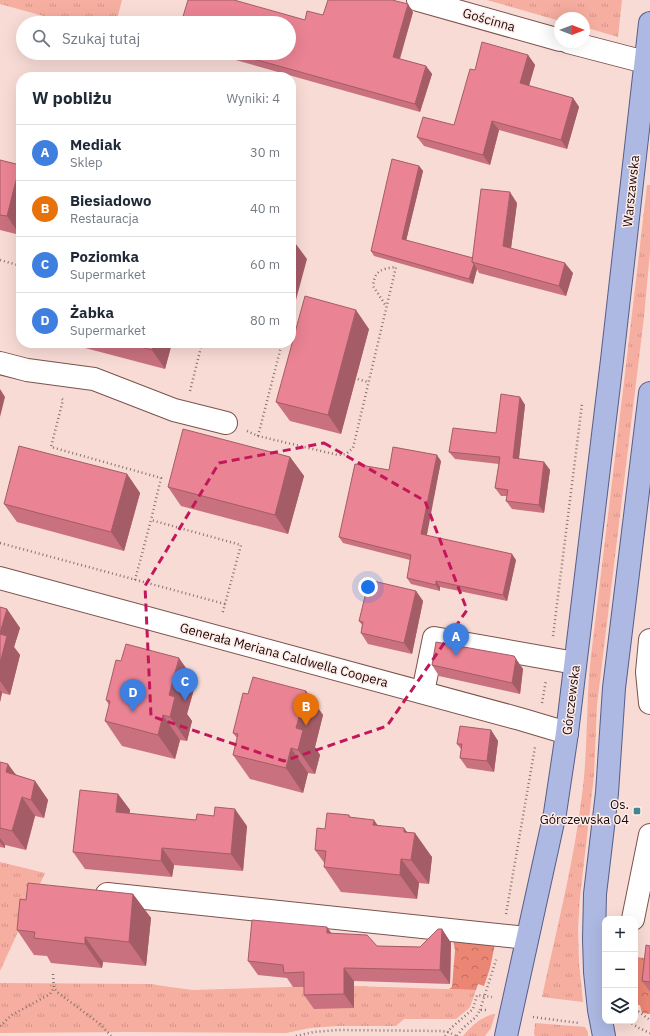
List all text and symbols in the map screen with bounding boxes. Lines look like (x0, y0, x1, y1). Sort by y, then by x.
street label: Gościnna (461, 4, 517, 36)
north arrow (554, 12, 590, 48)
search box (16, 16, 296, 60)
icon: search (30, 27, 52, 49)
text: Szukaj tutaj (62, 29, 140, 48)
text: W pobliżu (32, 87, 112, 109)
text: Wyniki: 4 (227, 90, 280, 107)
text: Mediak (70, 135, 121, 154)
text: A (41, 144, 49, 161)
text: 30 m (250, 144, 280, 161)
text: Sklep (70, 154, 103, 171)
street label: Warszawska (619, 154, 643, 228)
text: Biesiadowo (70, 191, 151, 210)
text: B (41, 200, 49, 217)
text: 40 m (250, 200, 280, 217)
text: Restauracja (70, 210, 139, 227)
text: Poziomka (70, 247, 139, 266)
text: C (41, 256, 49, 273)
text: 60 m (250, 256, 280, 273)
text: Supermarket (70, 266, 146, 283)
text: Żabka (70, 303, 114, 322)
text: D (40, 312, 50, 329)
text: 80 m (250, 312, 280, 329)
text: Supermarket (70, 322, 146, 339)
your location (358, 577, 378, 597)
street label: Generała Meriana Caldwella Coopera (178, 620, 390, 690)
pin: A (443, 623, 469, 656)
street label: Górczewska (558, 664, 584, 736)
pin: C (172, 668, 198, 701)
pin: D (120, 679, 146, 712)
pin: B (293, 693, 319, 726)
place label: Os. Górczewska 04 (540, 796, 629, 828)
marker: Os. Górczewska 04 (632, 806, 642, 816)
map controls (602, 916, 638, 1024)
button: + (602, 916, 638, 952)
button: − (602, 952, 638, 988)
button: layers (602, 988, 638, 1024)

